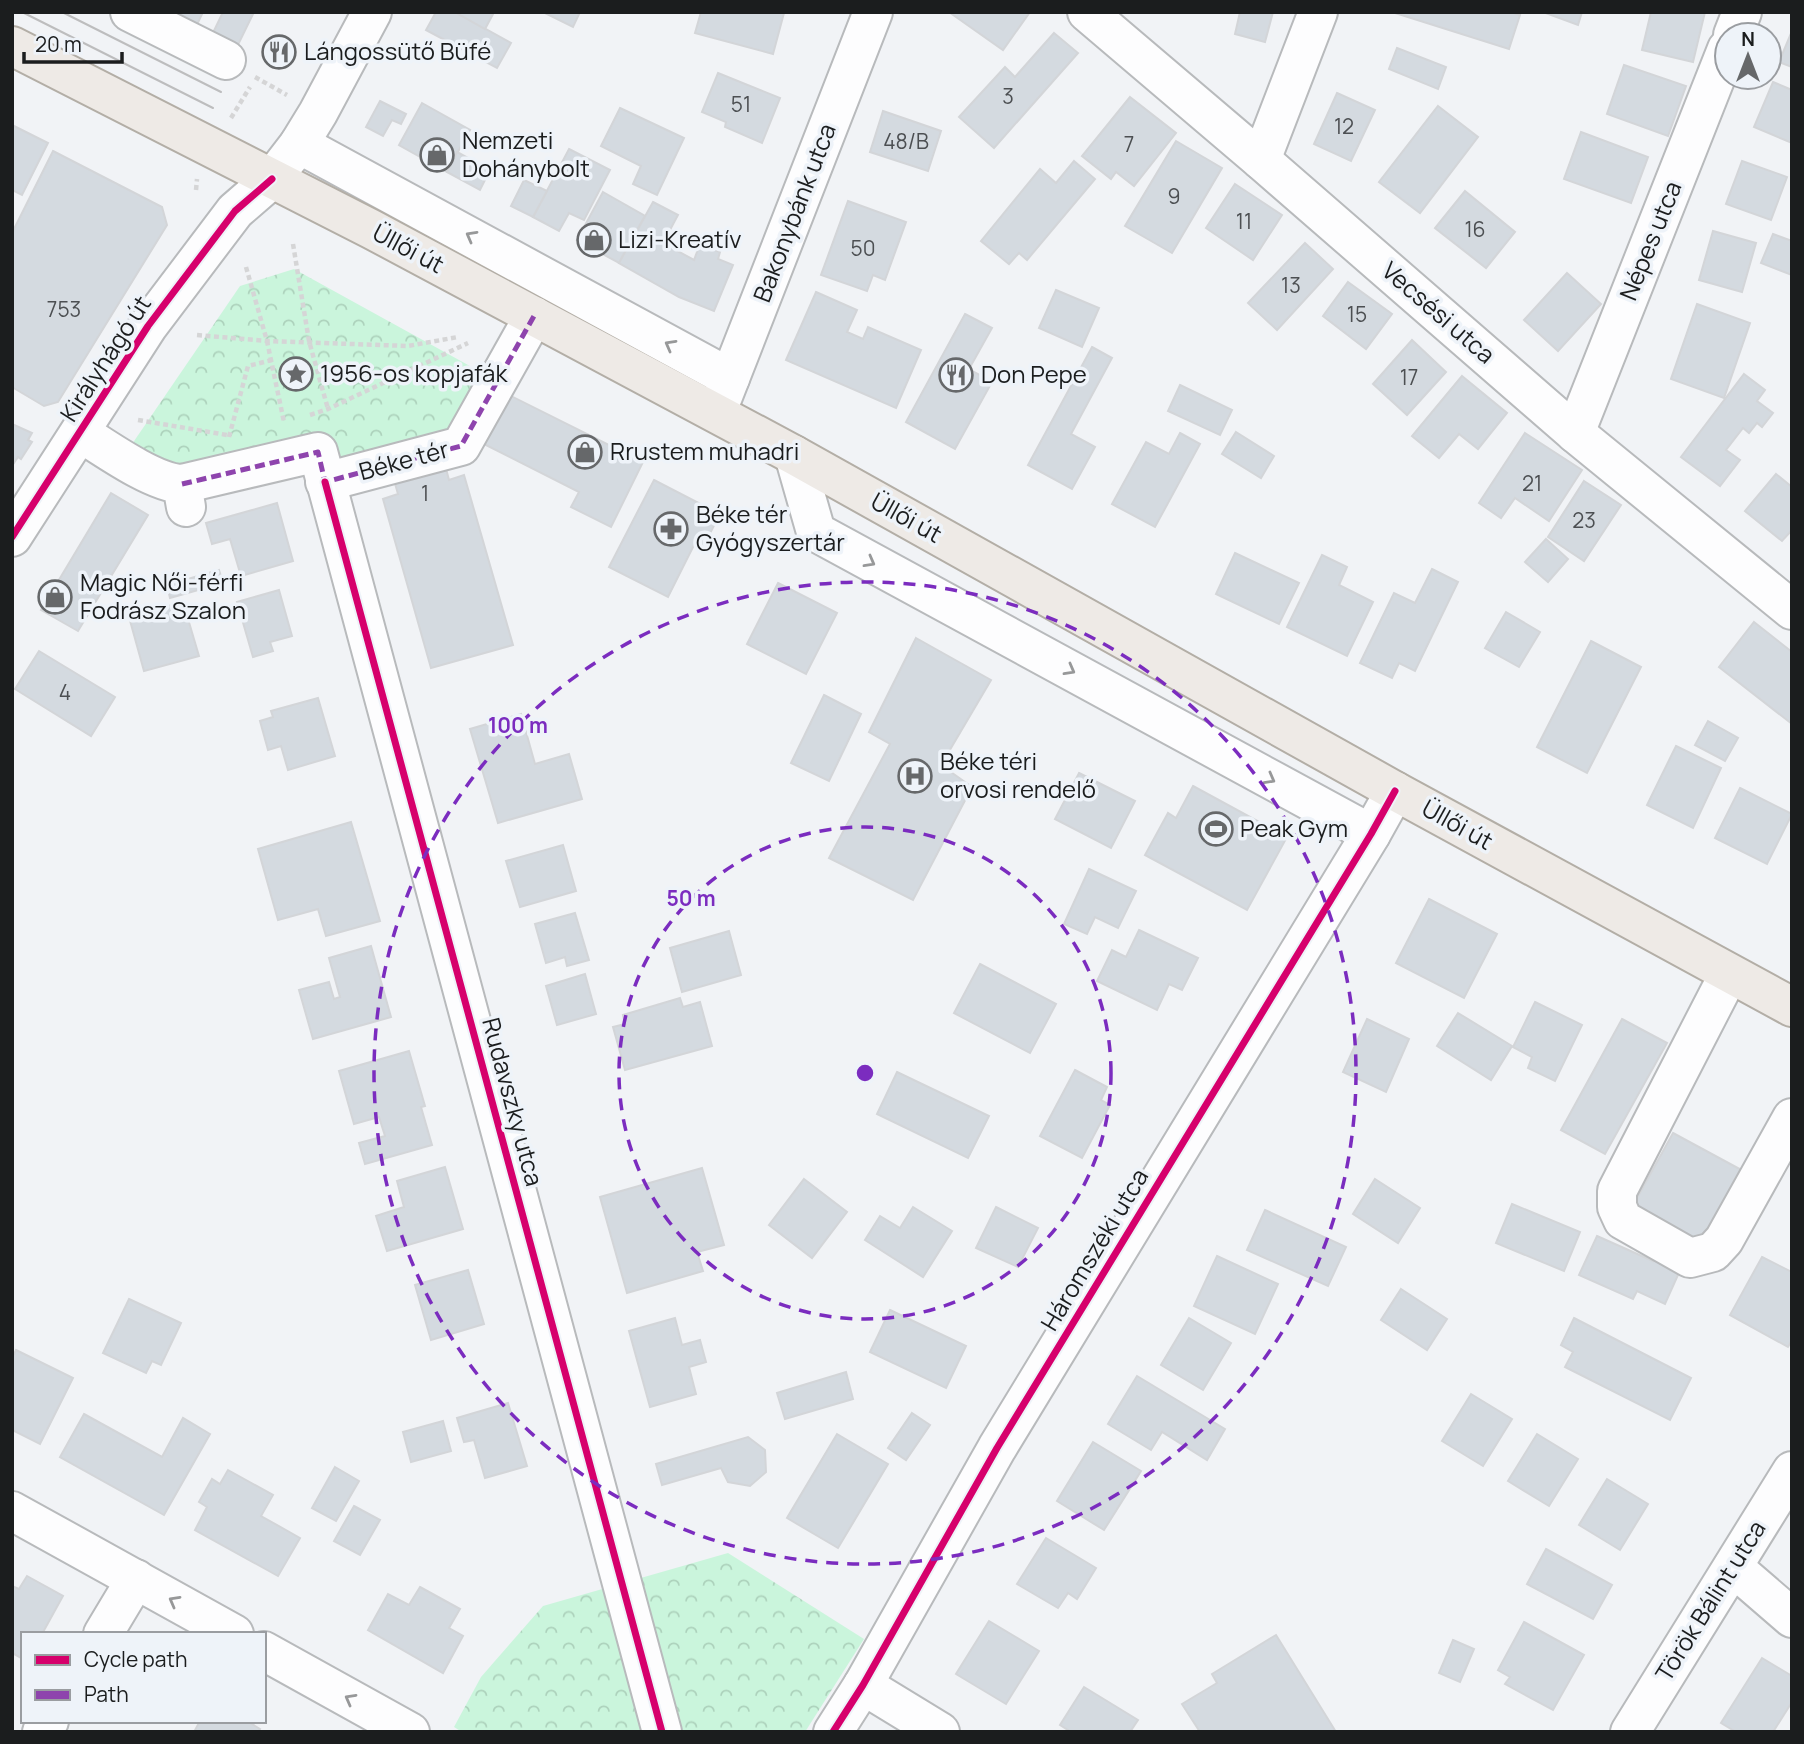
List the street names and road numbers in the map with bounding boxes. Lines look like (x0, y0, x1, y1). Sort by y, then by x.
street label: Bakonybánk utca (744, 118, 843, 306)
street label: Népes utca (1611, 176, 1688, 305)
street label: Üllői út (367, 215, 450, 280)
street label: Vecsési utca (1375, 254, 1503, 370)
street label: Királyhágó út (52, 289, 158, 428)
street label: Béke tér (355, 432, 452, 487)
street label: Üllői út (865, 484, 948, 550)
street label: Üllői út (1416, 791, 1499, 857)
street label: Rudavszky utca (475, 1014, 552, 1189)
street label: Háromszéki utca (1032, 1162, 1155, 1336)
street label: Török Bálint utca (1647, 1514, 1772, 1687)

